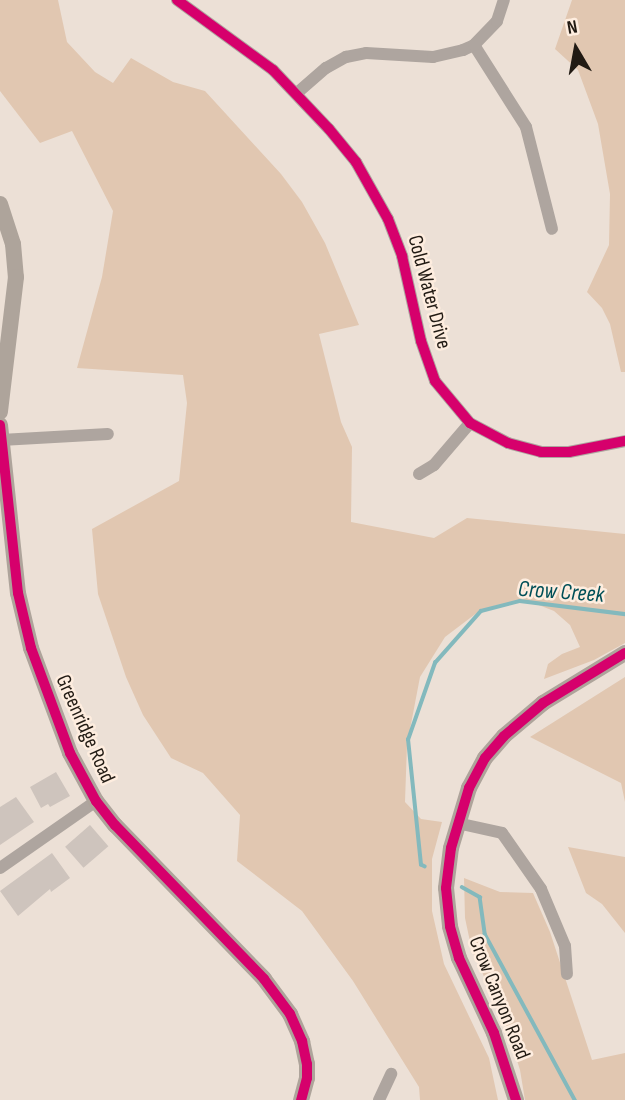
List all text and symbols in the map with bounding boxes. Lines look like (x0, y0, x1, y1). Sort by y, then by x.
north arrow (541, 14, 611, 84)
text: N (565, 16, 579, 40)
street label: Cold Water Drive (402, 232, 456, 352)
water label: Crow Creek (517, 575, 605, 609)
street label: Greenridge Road (50, 671, 120, 787)
street label: Crow Canyon Road (463, 933, 535, 1063)

